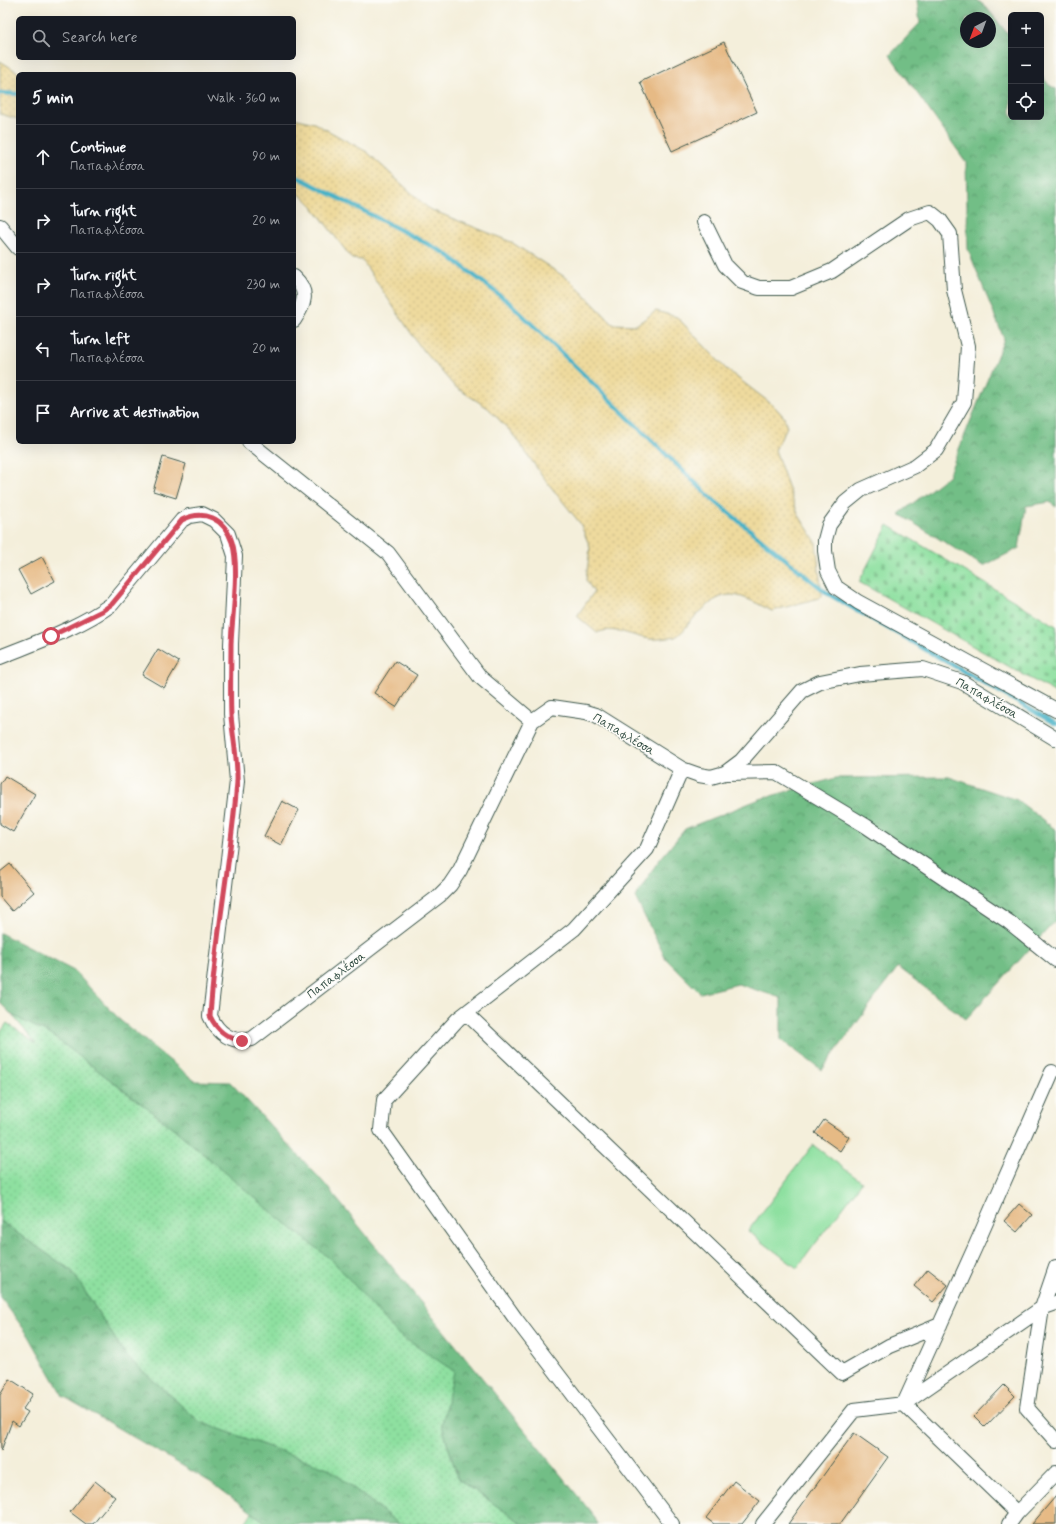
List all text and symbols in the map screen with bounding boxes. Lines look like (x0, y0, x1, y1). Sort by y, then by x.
north arrow (960, 12, 996, 48)
map controls (1008, 12, 1044, 120)
button: + (1008, 12, 1044, 48)
search box (16, 16, 296, 60)
icon: search (30, 27, 52, 49)
text: Search here (62, 28, 138, 48)
button: − (1008, 48, 1044, 84)
button: locate (1008, 84, 1044, 120)
text: 5 min (32, 87, 74, 109)
text: Walk · 360 m (207, 90, 280, 107)
text: Continue (70, 138, 126, 158)
icon: ahead (32, 146, 54, 168)
text: 90 m (252, 148, 280, 165)
text: Παπαφλέσσα (70, 158, 145, 175)
text: Turn right (70, 202, 137, 222)
icon: right (32, 210, 54, 232)
text: 20 m (252, 212, 280, 229)
text: Παπαφλέσσα (70, 222, 145, 239)
text: Turn right (70, 266, 137, 286)
icon: right (32, 274, 54, 296)
text: 230 m (246, 276, 280, 293)
text: Παπαφλέσσα (70, 286, 145, 303)
text: Turn left (70, 330, 130, 350)
icon: left (32, 338, 54, 360)
text: 20 m (252, 340, 280, 357)
text: Παπαφλέσσα (70, 350, 145, 367)
icon: arrive (32, 402, 54, 424)
text: Arrive at destination (70, 403, 199, 423)
route start (42, 627, 60, 645)
street label: Παπαφλέσσα (953, 674, 1021, 723)
street label: Παπαφλέσσα (590, 709, 658, 760)
street label: Παπαφλέσσα (304, 948, 369, 1003)
route end (233, 1032, 251, 1050)

